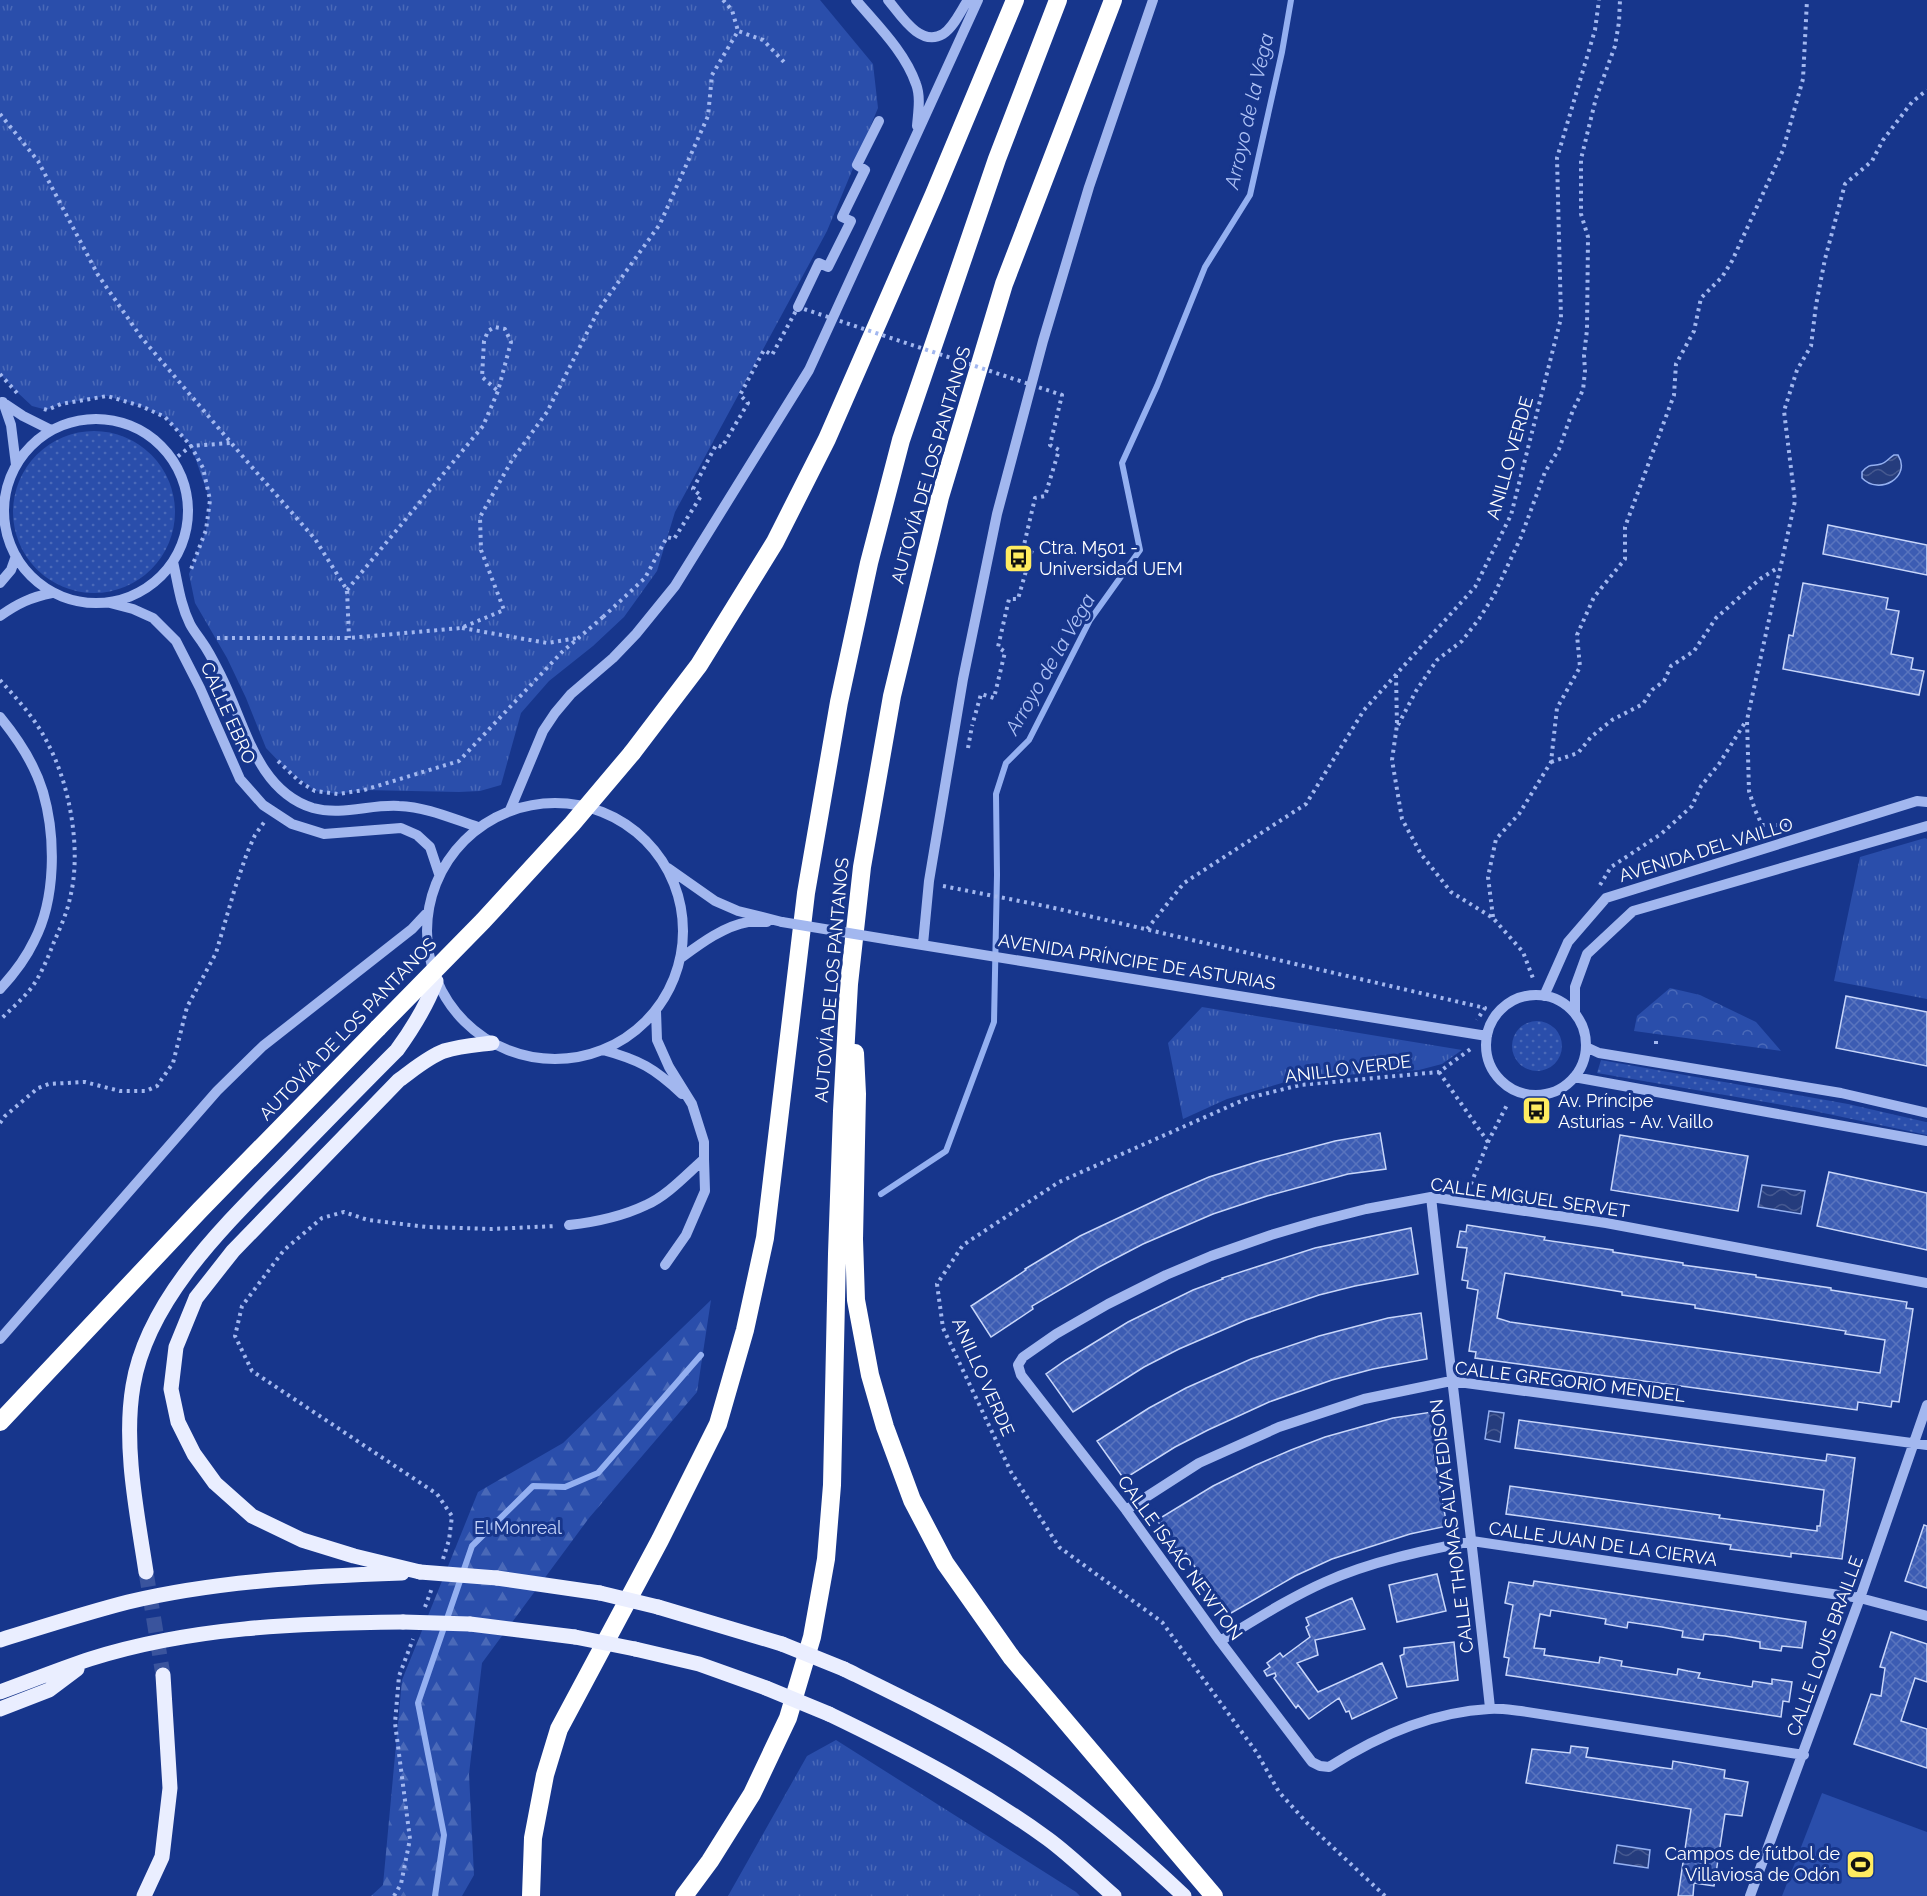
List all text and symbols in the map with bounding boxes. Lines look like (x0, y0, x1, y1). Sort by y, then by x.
water label: Arroyo de la Vega (1219, 31, 1279, 192)
street label: AUTOVÍA DE LOS PANTANOS (886, 344, 975, 586)
street label: ANILLO VERDE (1482, 394, 1537, 522)
place label: Ctra. M501 - Universidad UEM (1039, 537, 1183, 579)
bus stop icon: Ctra. M501 - Universidad UEM (1002, 542, 1034, 574)
water label: Arroyo de la Vega (999, 589, 1100, 740)
street label: CALLE EBRO (197, 659, 260, 767)
street label: AVENIDA DEL VAILLO (1616, 813, 1795, 886)
street label: AUTOVÍA DE LOS PANTANOS (809, 856, 853, 1103)
street label: AVENIDA PRÍNCIPE DE ASTURIAS (997, 928, 1278, 994)
street label: AUTOVÍA DE LOS PANTANOS (254, 932, 441, 1124)
street label: ANILLO VERDE (1284, 1050, 1412, 1087)
place label: Av. Príncipe Asturias - Av. Vaillo (1558, 1090, 1714, 1132)
bus stop icon: Av. Príncipe Asturias - Av. Vaillo (1521, 1095, 1553, 1127)
street label: CALLE MIGUEL SERVET (1429, 1173, 1631, 1222)
street label: ANILLO VERDE (948, 1314, 1019, 1439)
street label: CALLE GREGORIO MENDEL (1454, 1357, 1687, 1406)
street label: CALLE THOMAS ALVA EDISON (1426, 1398, 1478, 1654)
street label: CALLE ISAAC NEWTON (1114, 1471, 1247, 1644)
park label: El Monreal (474, 1517, 562, 1538)
street label: CALLE JUAN DE LA CIERVA (1488, 1517, 1719, 1570)
street label: CALLE LOUIS BRAILLE (1782, 1553, 1867, 1739)
place label: Campos de fútbol de Villaviosa de Odón (1665, 1843, 1840, 1885)
sports icon: Campos de fútbol de Villaviosa de Odón (1845, 1848, 1877, 1880)

